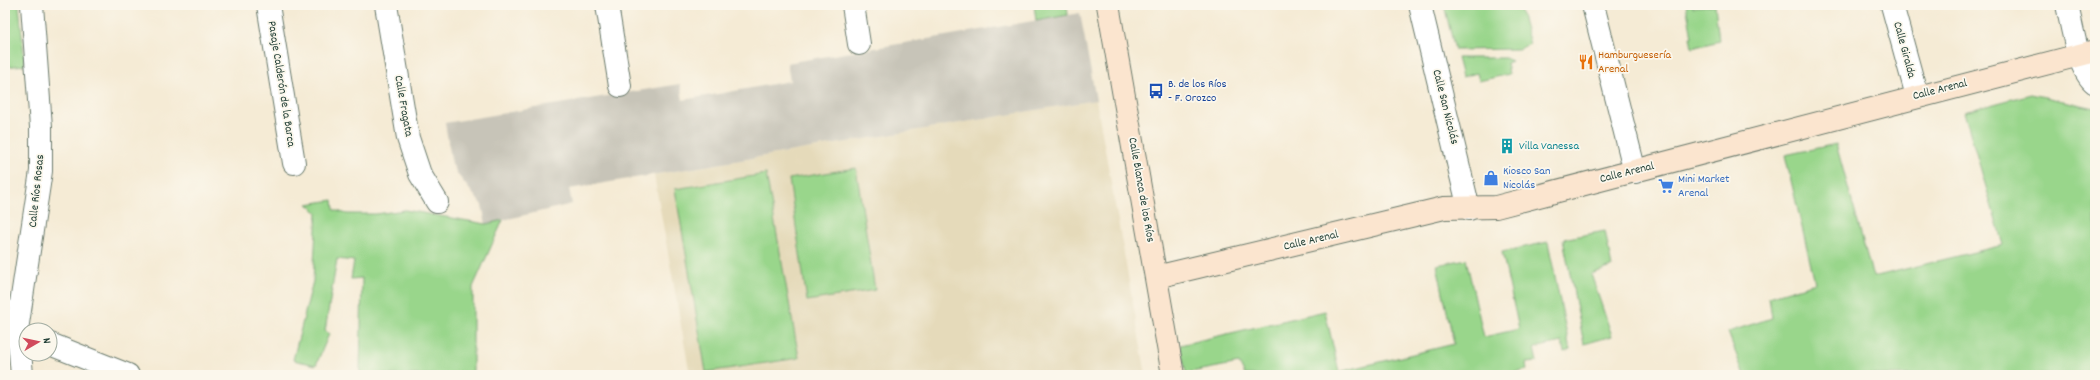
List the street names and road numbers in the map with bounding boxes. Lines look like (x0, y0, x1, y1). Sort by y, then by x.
street label: Pasaje Calderón de la Barca (263, 20, 299, 149)
street label: Calle Giralda (1888, 20, 1920, 80)
street label: Calle San Nicolás (1427, 68, 1463, 146)
street label: Calle Fragata (389, 74, 417, 138)
street label: Calle Arenal (1911, 75, 1969, 105)
street label: Calle Blanca de los Ríos (1123, 136, 1159, 244)
street label: Calle Ríos Rosas (25, 154, 49, 228)
street label: Calle Arenal (1598, 158, 1656, 188)
street label: Calle Arenal (1282, 226, 1340, 256)

